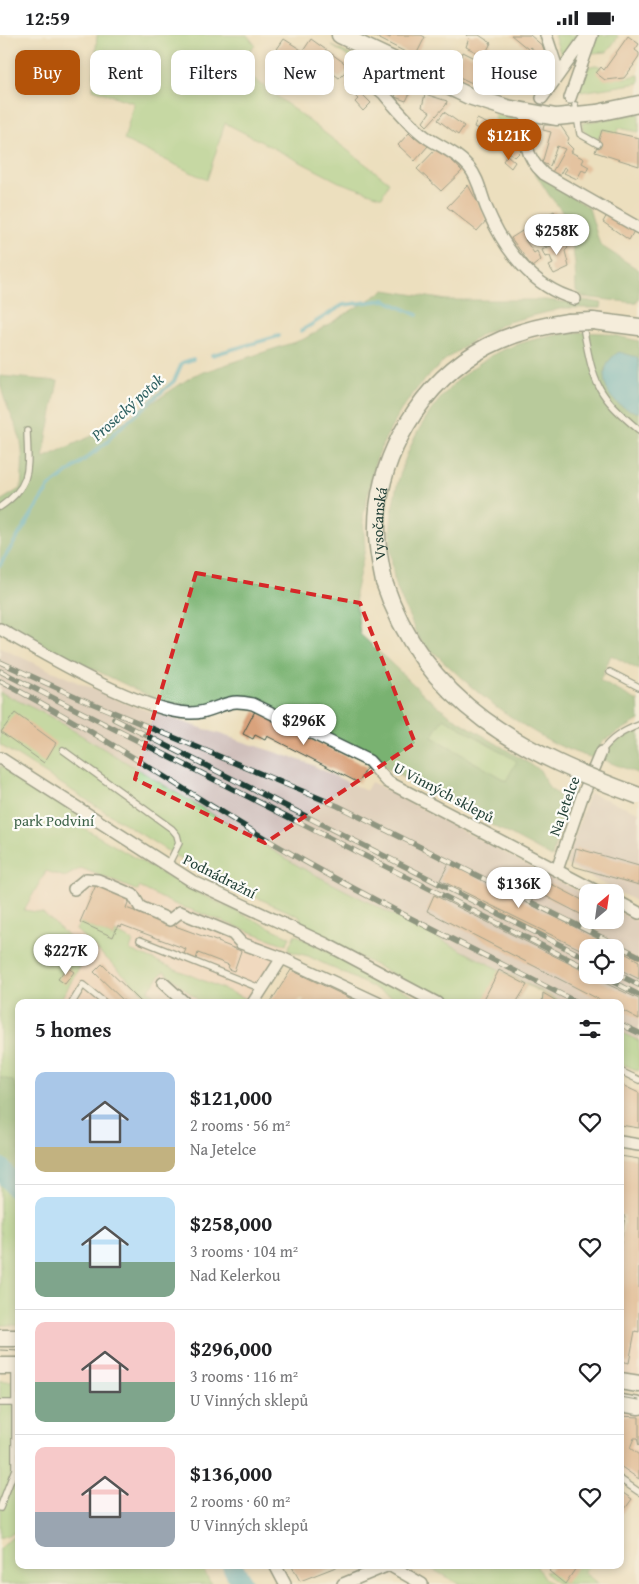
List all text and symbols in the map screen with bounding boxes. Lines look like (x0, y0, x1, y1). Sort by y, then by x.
text: 12:59 (25, 4, 70, 32)
chip: Buy (15, 50, 80, 95)
chip: Rent (90, 50, 161, 95)
chip: Filters (171, 50, 255, 95)
chip: New (265, 50, 334, 95)
chip: Apartment (344, 50, 463, 95)
chip: House (473, 50, 555, 95)
pin: $121K (474, 119, 544, 161)
text: $121K (487, 123, 531, 147)
pin: $258K (522, 213, 592, 256)
text: $258K (535, 218, 579, 242)
water label: Prosecký potok (85, 367, 169, 447)
street label: Vysočanská (366, 485, 392, 562)
pin: $296K (269, 703, 339, 746)
text: $296K (282, 708, 326, 732)
street label: U Vinných sklepů (390, 757, 499, 828)
street label: Na Jetelce (543, 773, 585, 839)
park label: park Podviní (14, 810, 95, 831)
street label: Podnádražní (180, 849, 261, 904)
pin: $136K (484, 867, 554, 909)
text: $136K (497, 871, 541, 895)
north arrow (579, 884, 624, 929)
map controls (579, 884, 624, 984)
pin: $227K (31, 933, 101, 976)
text: $227K (44, 938, 88, 962)
button: locate (579, 939, 624, 984)
text: 5 homes (35, 1014, 111, 1045)
icon: filters (576, 1015, 604, 1043)
text: $121,000 (190, 1082, 272, 1113)
icon: home (75, 1092, 135, 1152)
icon: heart (576, 1108, 604, 1136)
text: 2 rooms · 56 m² (190, 1113, 290, 1137)
text: Na Jetelce (190, 1137, 256, 1161)
text: $258,000 (190, 1208, 272, 1239)
icon: home (75, 1217, 135, 1277)
icon: heart (576, 1233, 604, 1261)
text: 3 rooms · 104 m² (190, 1239, 298, 1263)
text: Nad Kelerkou (190, 1263, 280, 1287)
text: $296,000 (190, 1333, 272, 1364)
icon: home (75, 1342, 135, 1402)
icon: heart (576, 1358, 604, 1386)
text: 3 rooms · 116 m² (190, 1364, 298, 1388)
text: U Vinných sklepů (190, 1388, 308, 1412)
text: $136,000 (190, 1458, 272, 1489)
icon: home (75, 1467, 135, 1527)
icon: heart (576, 1483, 604, 1511)
text: 2 rooms · 60 m² (190, 1489, 290, 1513)
text: U Vinných sklepů (190, 1513, 308, 1537)

